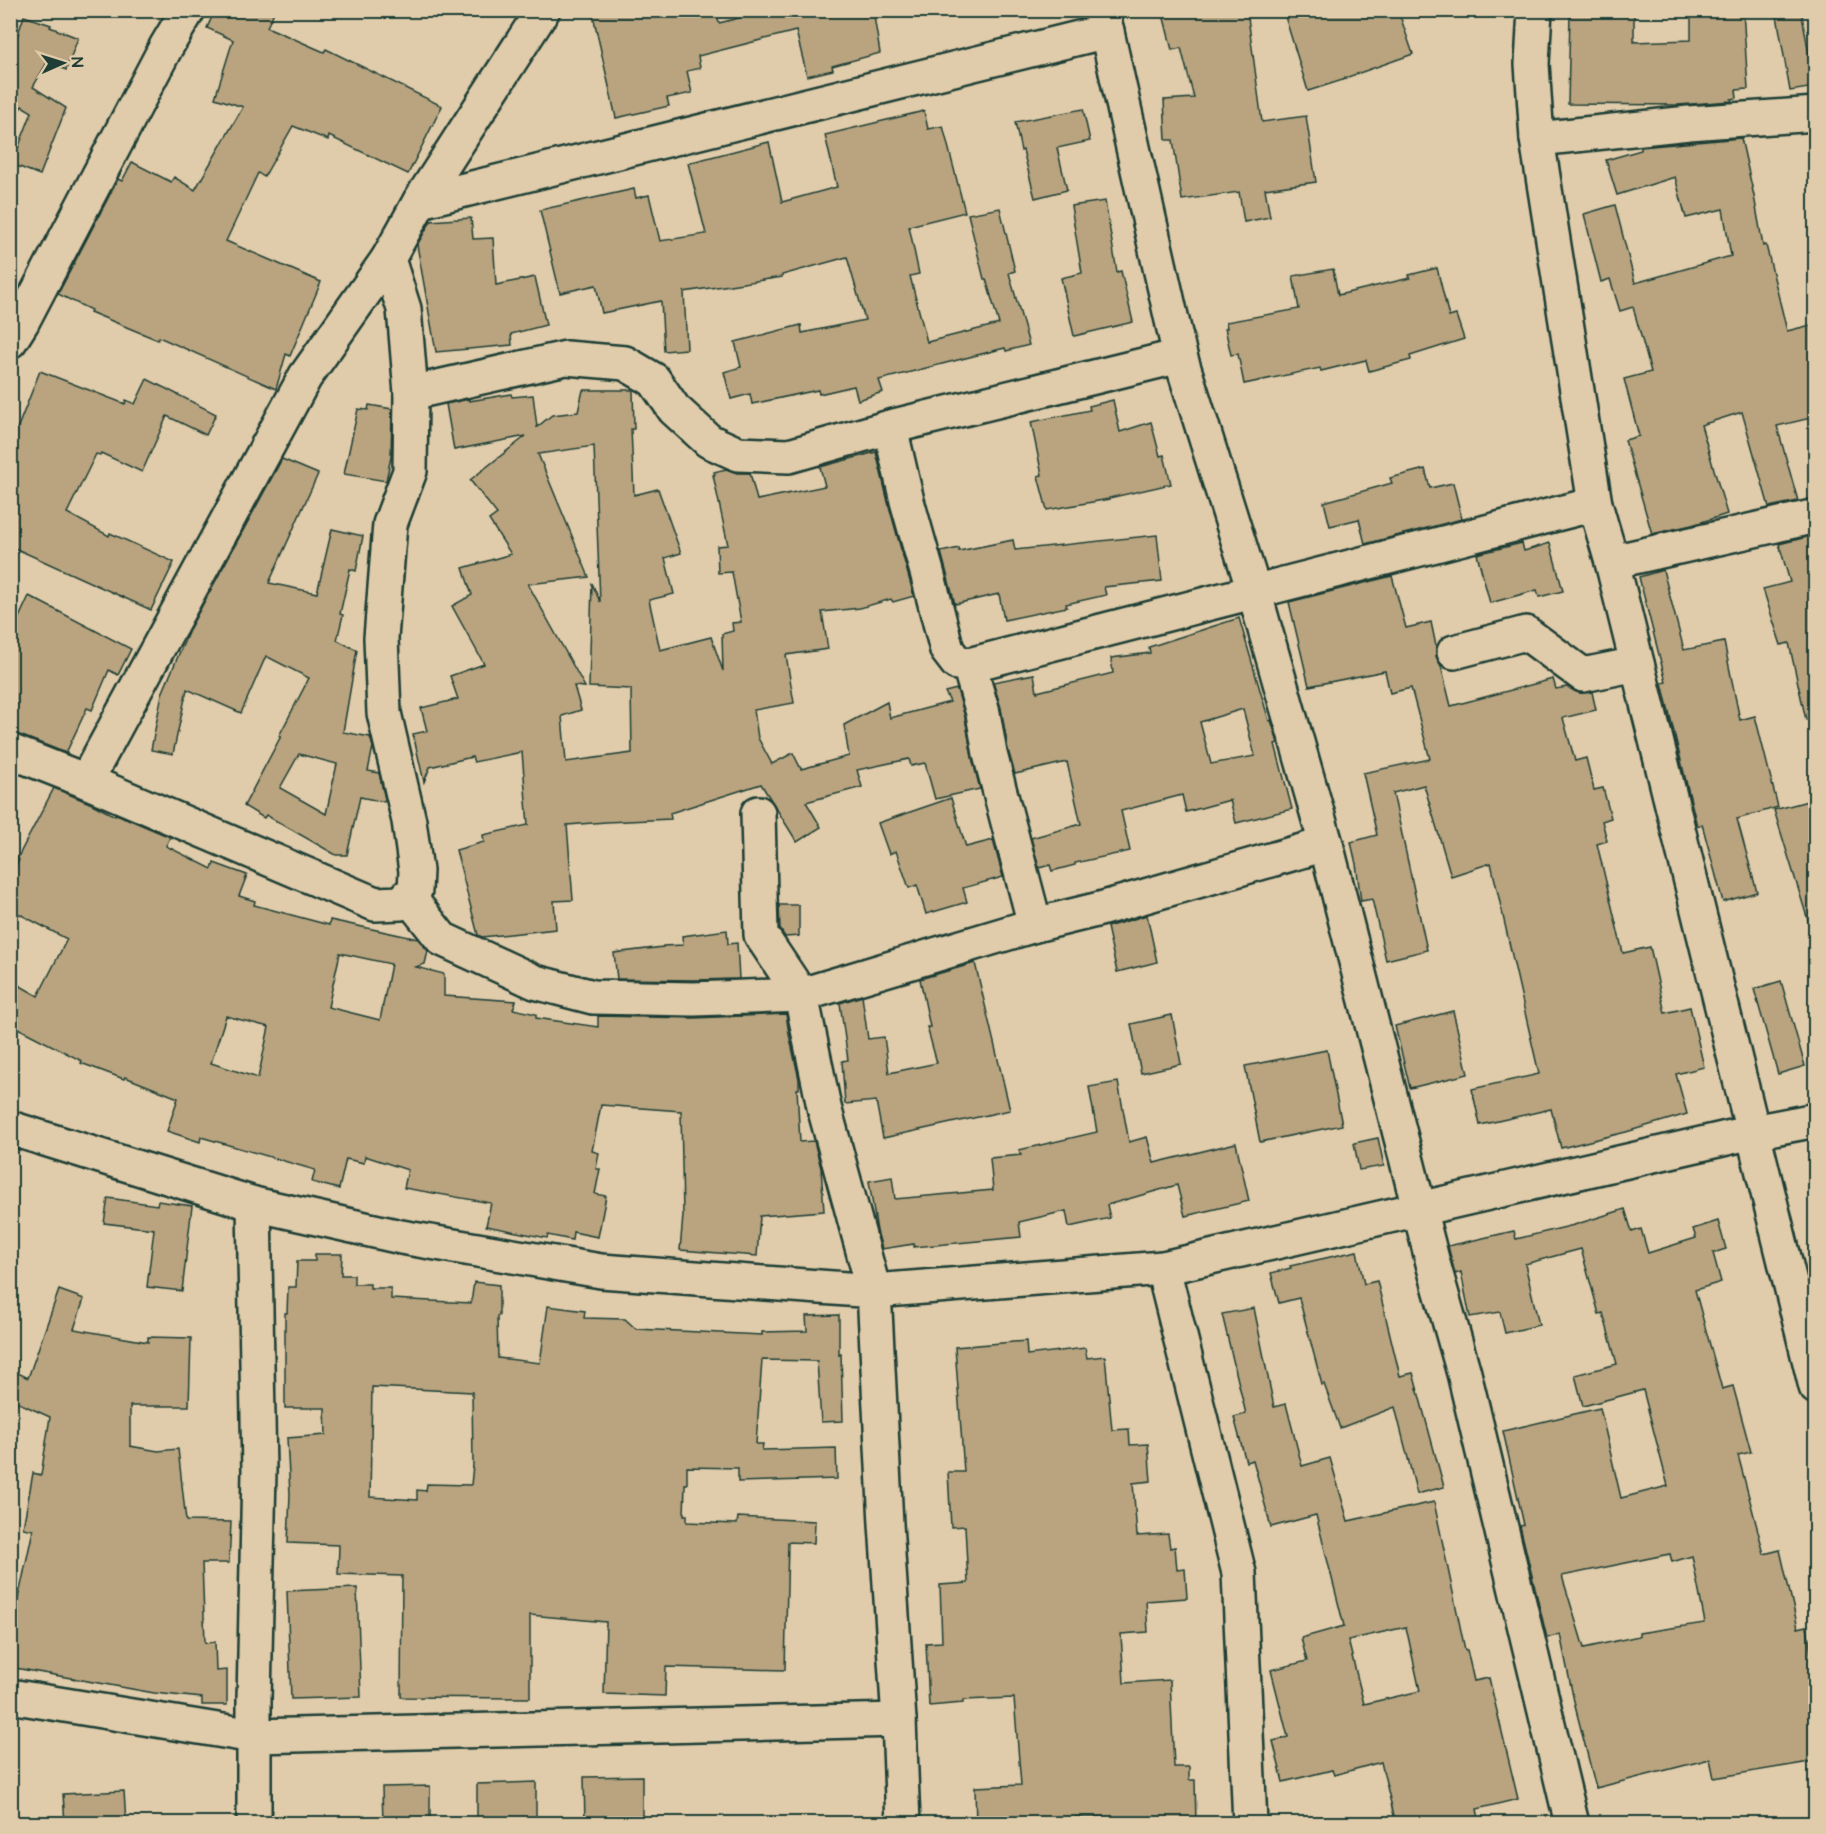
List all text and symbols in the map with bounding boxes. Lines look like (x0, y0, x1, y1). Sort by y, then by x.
north arrow (33, 33, 93, 93)
text: N (66, 57, 88, 68)

